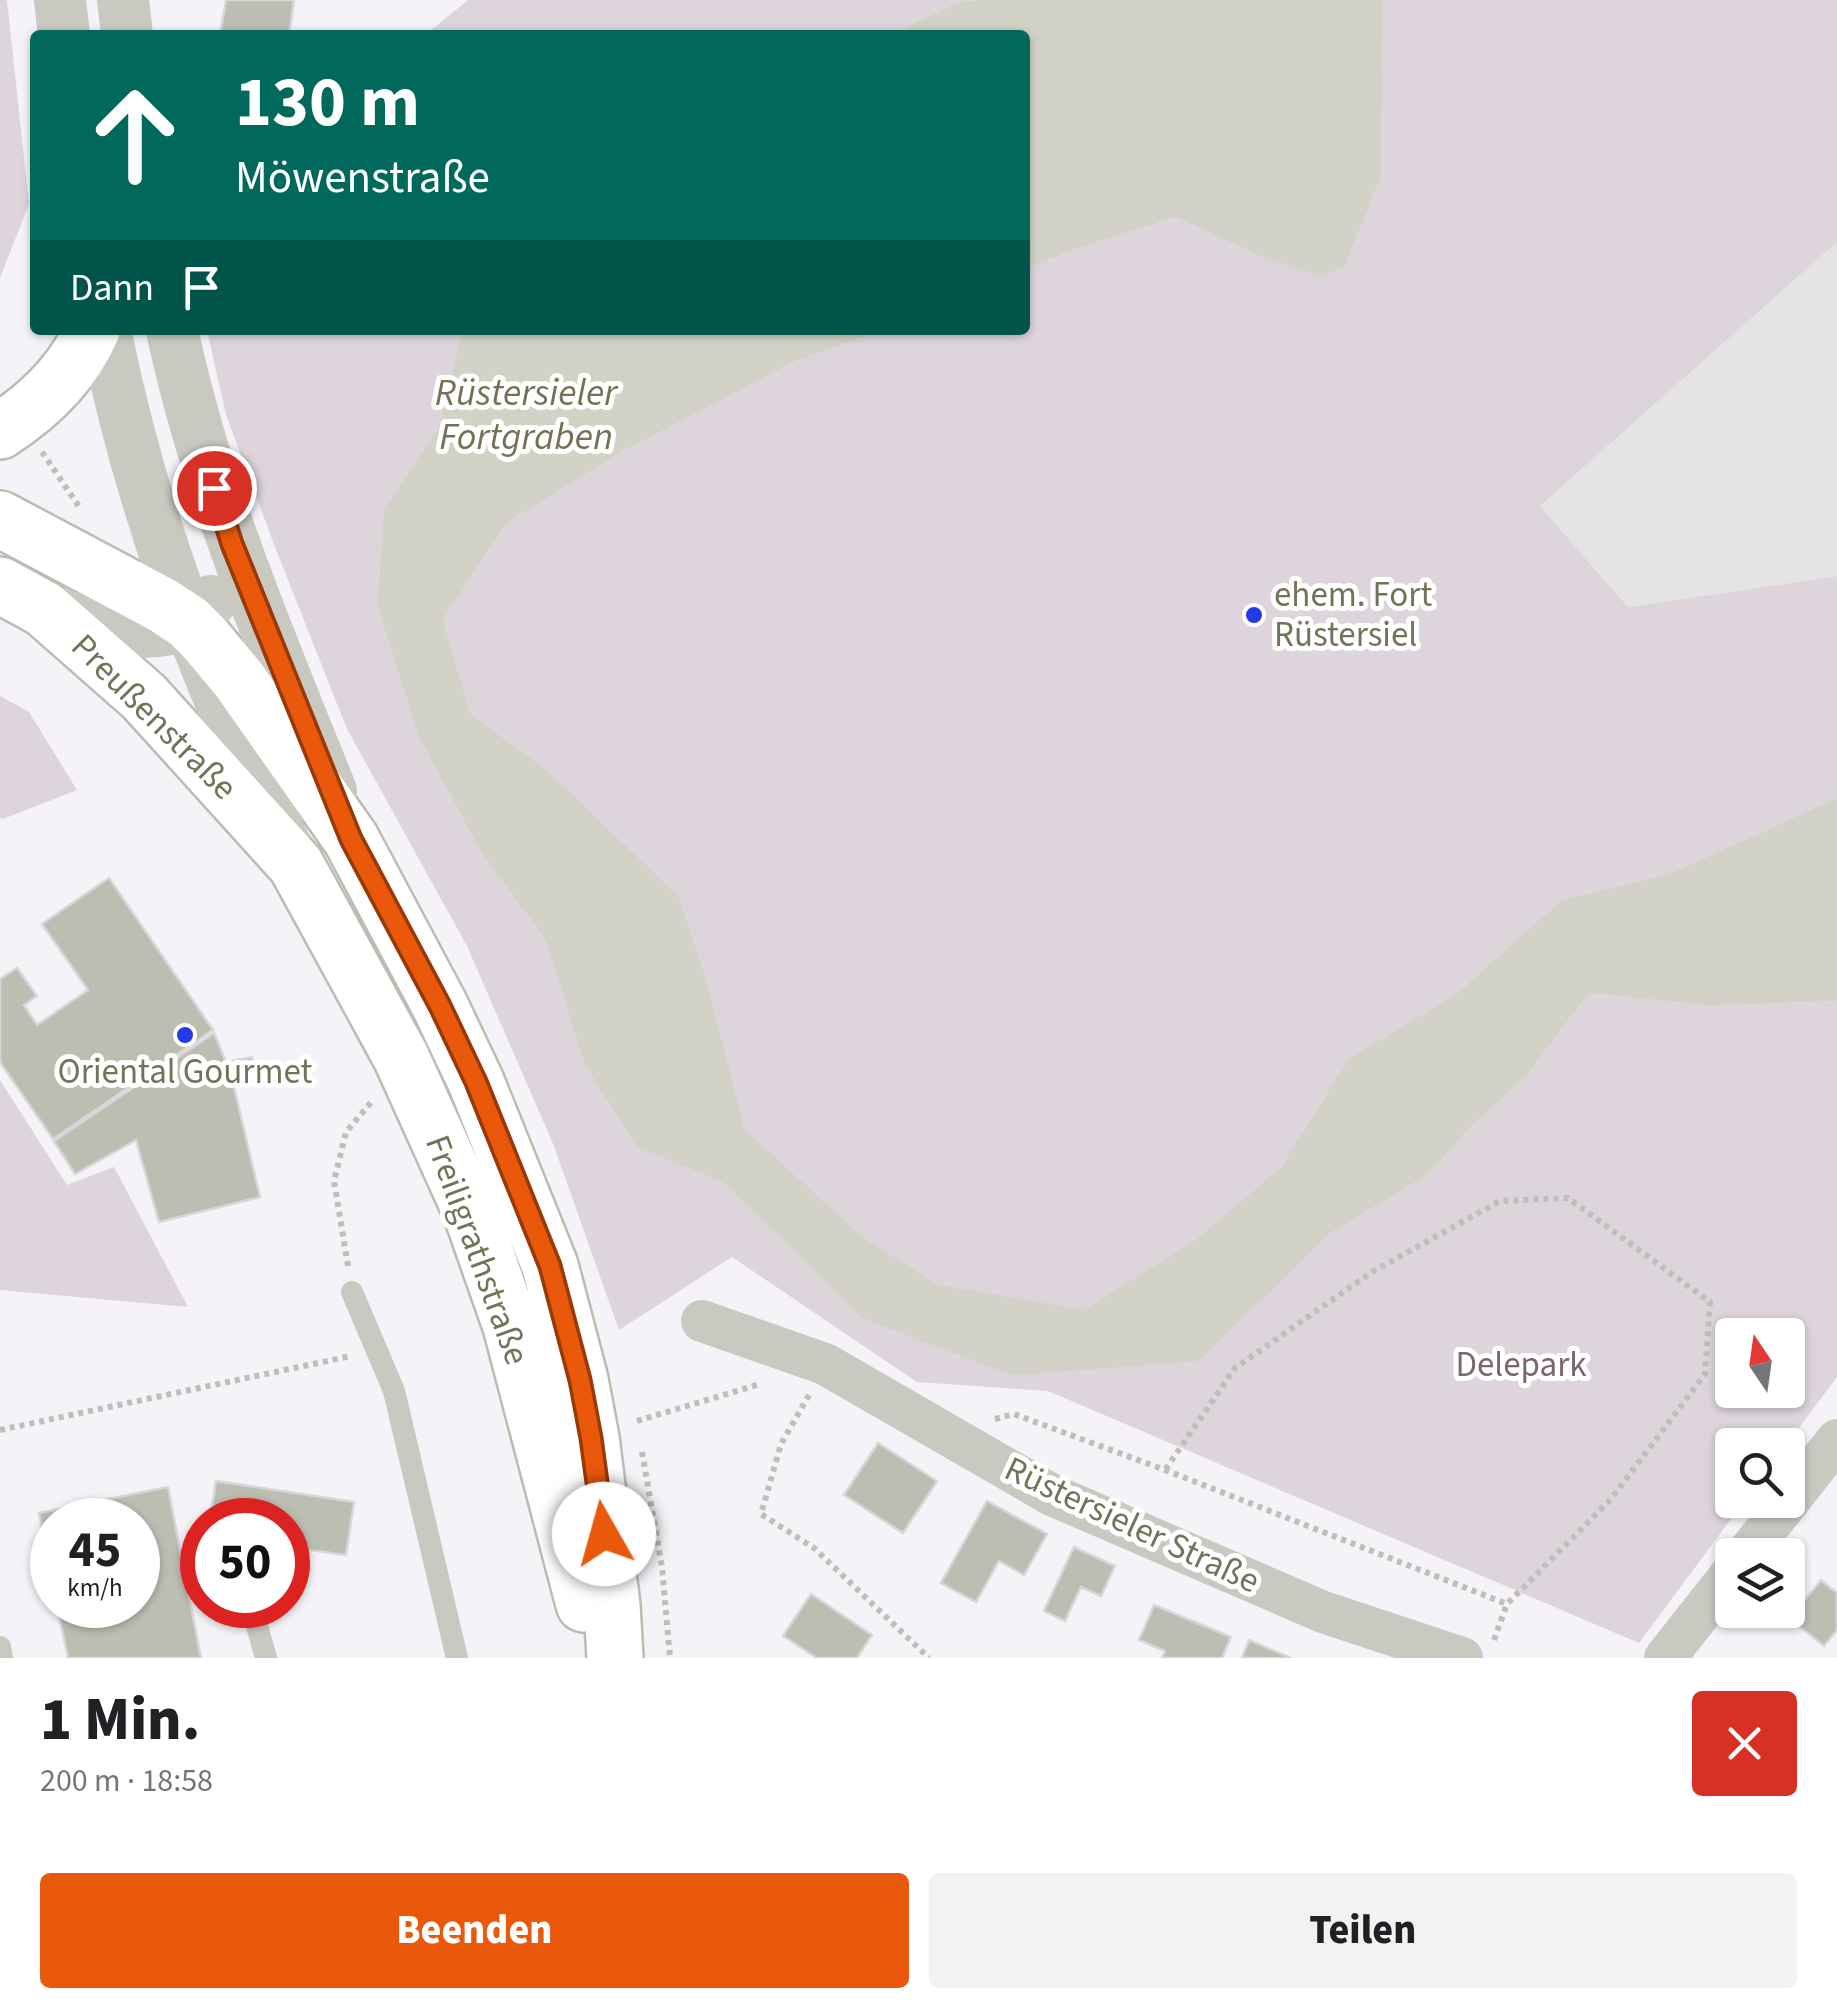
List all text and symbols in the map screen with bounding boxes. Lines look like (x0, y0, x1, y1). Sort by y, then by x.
text: 130 m (235, 53, 420, 153)
icon: ahead (70, 70, 200, 200)
text: Möwenstraße (235, 146, 490, 210)
icon: arrive (174, 260, 229, 315)
text: Dann (70, 261, 154, 315)
water label: Rüstersieler Fortgraben (435, 366, 619, 464)
pin (172, 446, 257, 531)
icon: arrive (187, 461, 242, 516)
place label: ehem. Fort Rüstersiel (1274, 570, 1432, 660)
marker: ehem. Fort Rüstersiel (1243, 604, 1265, 626)
street label: Preußenstraße (60, 623, 248, 811)
marker: Oriental Gourmet (174, 1024, 196, 1046)
place label: Oriental Gourmet (58, 1047, 313, 1097)
street label: Freiligrathstraße (412, 1128, 542, 1372)
north arrow (1715, 1318, 1805, 1408)
map controls (1715, 1318, 1805, 1628)
park label: Delepark (1455, 1340, 1587, 1390)
button: search (1715, 1428, 1805, 1518)
street label: Rüstersieler Straße (996, 1444, 1268, 1606)
position arrow (552, 1482, 656, 1586)
speed limit sign: 50 (180, 1498, 310, 1628)
text: 45 (69, 1515, 121, 1586)
button: layers (1715, 1538, 1805, 1628)
text: km/h (67, 1570, 123, 1606)
text: 1 Min. (40, 1678, 200, 1763)
button: close (1692, 1691, 1797, 1796)
text: 200 m · 18:58 (40, 1758, 213, 1804)
button: Beenden (40, 1873, 909, 1988)
button: Teilen (929, 1873, 1797, 1988)

